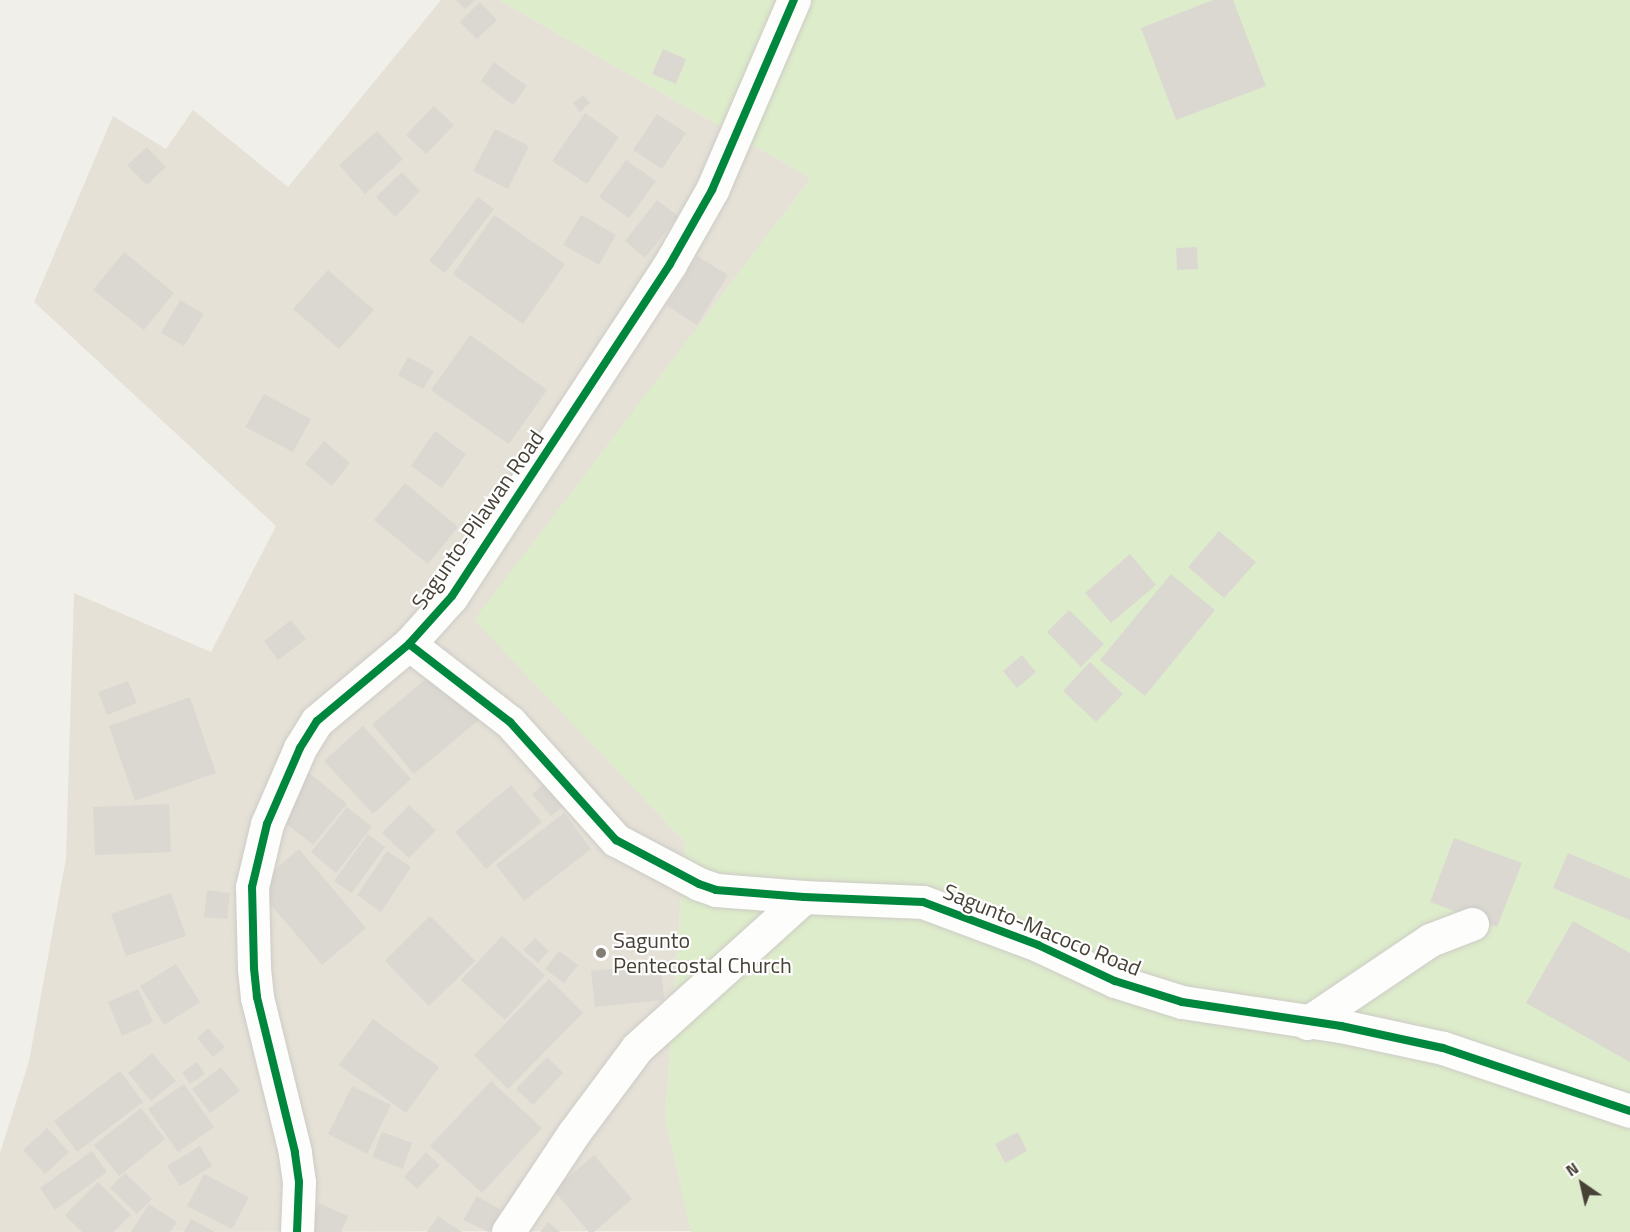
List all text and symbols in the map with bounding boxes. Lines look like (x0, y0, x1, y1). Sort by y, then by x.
street label: Sagunto-Pilawan Road (406, 425, 550, 615)
street label: Sagunto-Macoco Road (939, 878, 1145, 982)
place label: Sagunto Pentecostal Church (613, 927, 792, 978)
marker: Sagunto Pentecostal Church (594, 946, 608, 960)
north arrow (1552, 1154, 1612, 1214)
text: N (1561, 1156, 1583, 1182)

